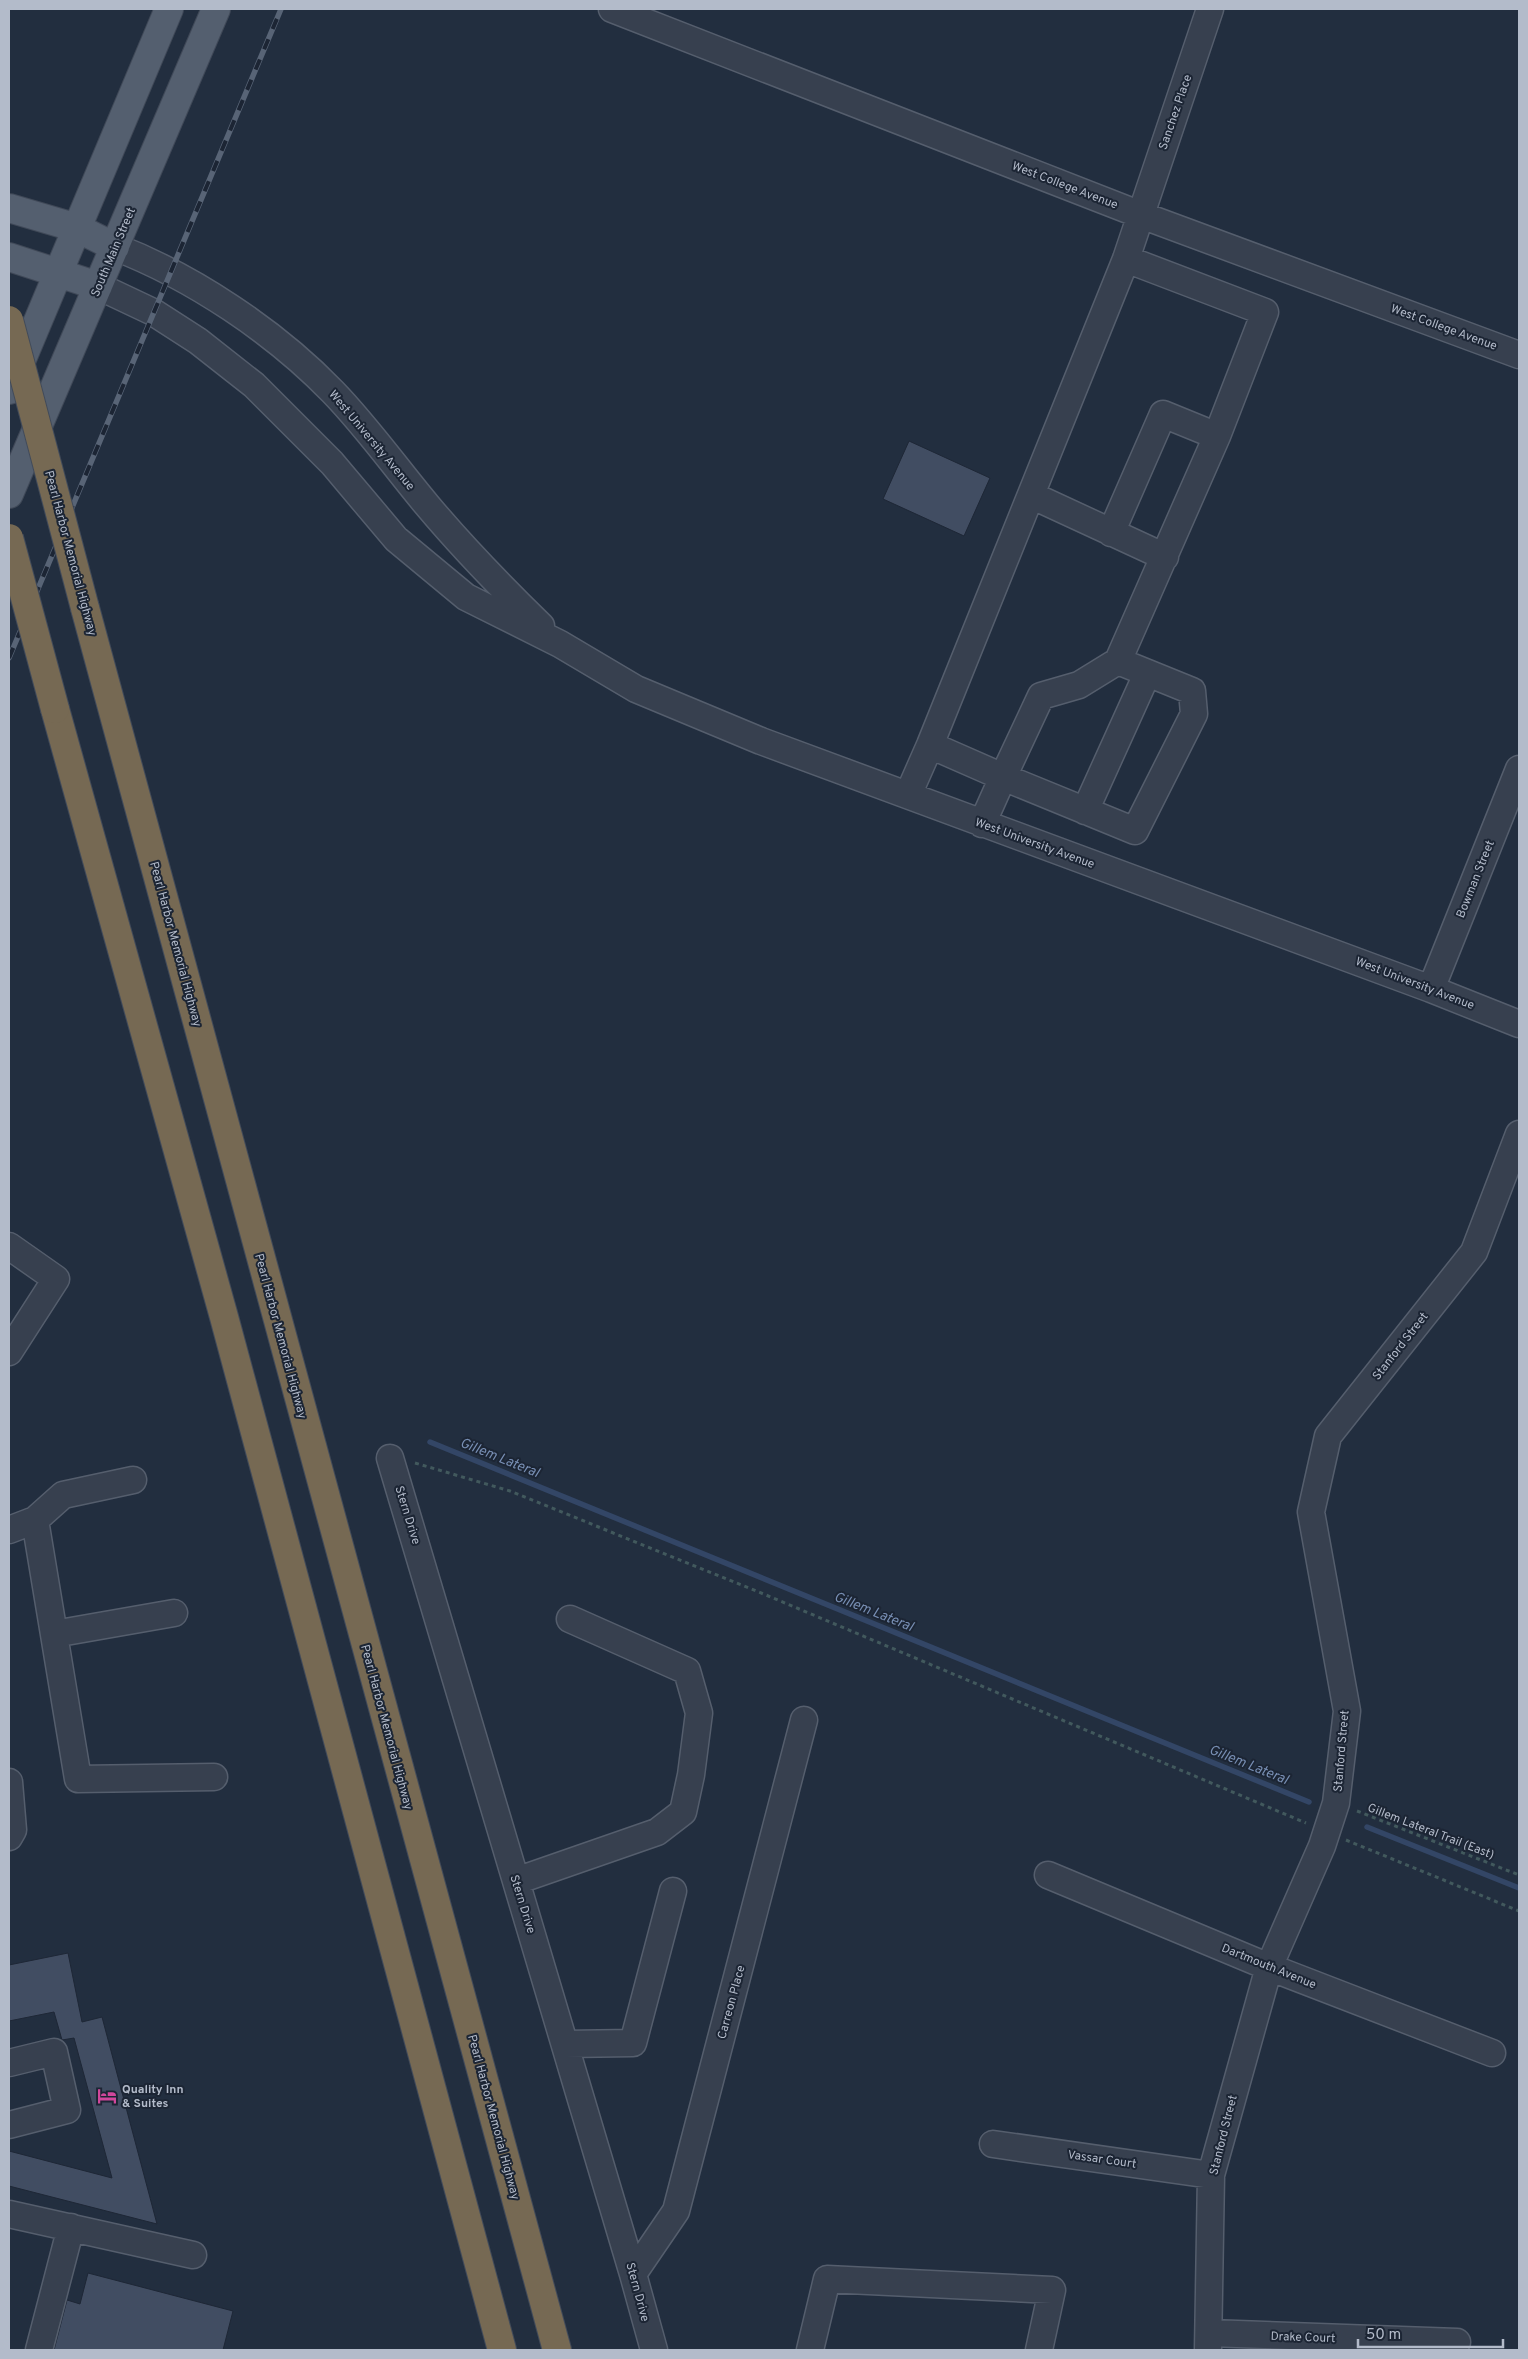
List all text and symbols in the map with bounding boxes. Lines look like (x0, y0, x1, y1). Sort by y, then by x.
street label: Sanchez Place (1156, 73, 1196, 152)
street label: West College Avenue (1009, 158, 1120, 213)
street label: South Main Street (88, 205, 140, 299)
street label: West College Avenue (1388, 301, 1499, 355)
street label: West University Avenue (325, 387, 418, 494)
street label: Pearl Harbor Memorial Highway (40, 469, 100, 638)
street label: West University Avenue (973, 815, 1097, 873)
street label: Bowman Street (1453, 838, 1499, 921)
street label: Pearl Harbor Memorial Highway (145, 860, 205, 1029)
street label: West University Avenue (1353, 954, 1476, 1014)
street label: Pearl Harbor Memorial Highway (250, 1252, 310, 1421)
street label: Stanford Street (1369, 1309, 1432, 1384)
water label: Gillem Lateral (457, 1435, 543, 1483)
street label: Stern Drive (391, 1484, 424, 1547)
water label: Gillem Lateral (831, 1589, 917, 1637)
street label: Pearl Harbor Memorial Highway (356, 1643, 416, 1812)
street label: Stanford Street (1330, 1710, 1354, 1793)
water label: Gillem Lateral (1206, 1742, 1292, 1790)
street label: Gillem Lateral Trail (East) (1365, 1800, 1496, 1864)
street label: Stern Drive (506, 1873, 539, 1936)
street label: Dartmouth Avenue (1219, 1941, 1318, 1993)
street label: Carreon Place (714, 1964, 750, 2041)
street label: Pearl Harbor Memorial Highway (463, 2033, 523, 2202)
place label: Quality Inn & Suites (122, 2082, 184, 2112)
hotel icon: Quality Inn & Suites (96, 2085, 118, 2107)
street label: Stanford Street (1206, 2094, 1242, 2177)
street label: Vassar Court (1067, 2147, 1137, 2173)
street label: Stern Drive (621, 2261, 653, 2324)
scale bar (1358, 2316, 1503, 2348)
text: 50 m (1366, 2326, 1401, 2345)
street label: Drake Court (1270, 2329, 1336, 2347)

